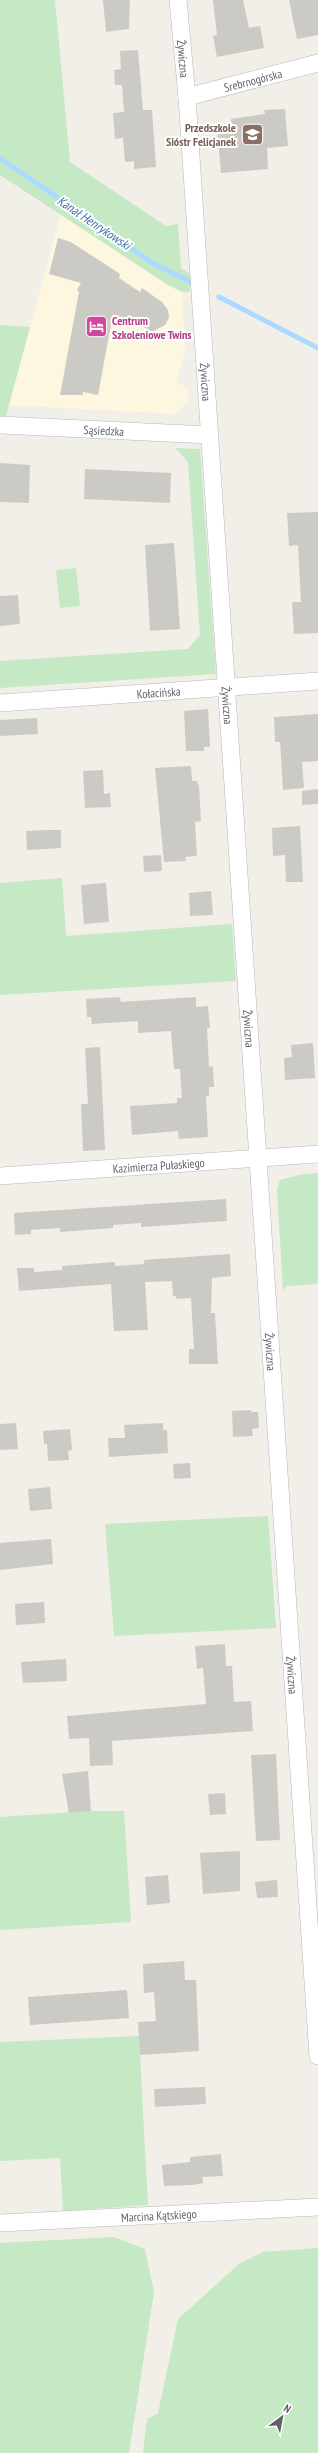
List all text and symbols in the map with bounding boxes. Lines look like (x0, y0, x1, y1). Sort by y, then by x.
street label: Żywiczna (174, 39, 193, 79)
street label: Srebrnogórska (222, 65, 284, 95)
place label: Przedszkole Sióstr Felicjanek (166, 120, 236, 149)
school or university icon: Przedszkole Sióstr Felicjanek (239, 121, 265, 147)
water label: Kanał Henrykowski (54, 192, 136, 255)
place label: Centrum Szkoleniowe Twins (112, 313, 192, 342)
hotel icon: Centrum Szkoleniowe Twins (84, 314, 110, 340)
street label: Żywiczna (197, 363, 215, 402)
street label: Sąsiedzka (83, 422, 125, 438)
street label: Kołacińska (136, 683, 181, 701)
street label: Żywiczna (219, 686, 236, 725)
street label: Żywiczna (241, 1009, 258, 1048)
street label: Kazimierza Pułaskiego (112, 1154, 205, 1176)
street label: Żywiczna (262, 1332, 280, 1371)
street label: Żywiczna (284, 1656, 301, 1695)
street label: Marcina Kątskiego (121, 2206, 197, 2224)
north arrow (262, 2397, 302, 2437)
text: N (281, 2401, 294, 2416)

